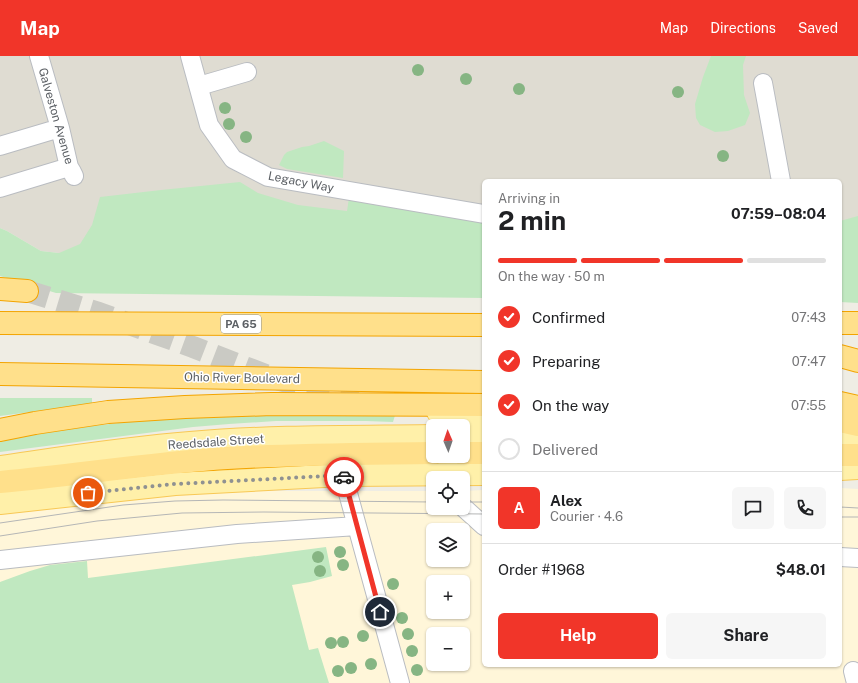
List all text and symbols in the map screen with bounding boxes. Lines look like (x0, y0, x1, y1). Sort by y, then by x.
text: Map (20, 17, 60, 39)
text: Map (660, 20, 688, 36)
text: Directions (710, 20, 776, 36)
text: Saved (798, 20, 838, 36)
street label: Galveston Avenue (36, 66, 77, 166)
street label: Legacy Way (267, 169, 336, 195)
text: Arriving in (498, 191, 560, 206)
text: 2 min (498, 205, 566, 236)
text: 07:59–08:04 (731, 205, 826, 222)
text: On the way · 50 m (498, 269, 605, 284)
icon: check (498, 306, 520, 328)
text: Confirmed (532, 309, 605, 326)
text: 07:43 (791, 310, 826, 325)
road number: PA 65 (221, 315, 261, 333)
icon: check (498, 350, 520, 372)
text: Preparing (532, 353, 601, 370)
text: 07:47 (792, 354, 826, 369)
street label: Ohio River Boulevard (184, 370, 300, 386)
icon: check (498, 394, 520, 416)
text: On the way (532, 397, 609, 414)
text: 07:55 (791, 398, 826, 413)
north arrow (426, 419, 470, 463)
map controls (426, 419, 470, 671)
street label: Reedsdale Street (167, 432, 265, 452)
text: Delivered (532, 441, 598, 458)
courier (324, 457, 364, 497)
icon: car (333, 466, 355, 488)
button: locate (426, 471, 470, 515)
pin (71, 476, 105, 510)
icon: bag (77, 482, 99, 504)
button: chat (732, 487, 774, 529)
button: phone (784, 487, 826, 529)
text: Alex (550, 492, 582, 509)
text: A (514, 499, 524, 516)
text: Courier · 4.6 (550, 509, 623, 524)
button: layers (426, 523, 470, 567)
text: Order #1968 (498, 561, 585, 578)
text: $48.01 (776, 561, 826, 578)
button: + (426, 575, 470, 619)
pin (363, 595, 397, 629)
icon: home (369, 601, 391, 623)
button: Help (498, 613, 658, 659)
button: Share (666, 613, 826, 659)
button: − (426, 627, 470, 671)

